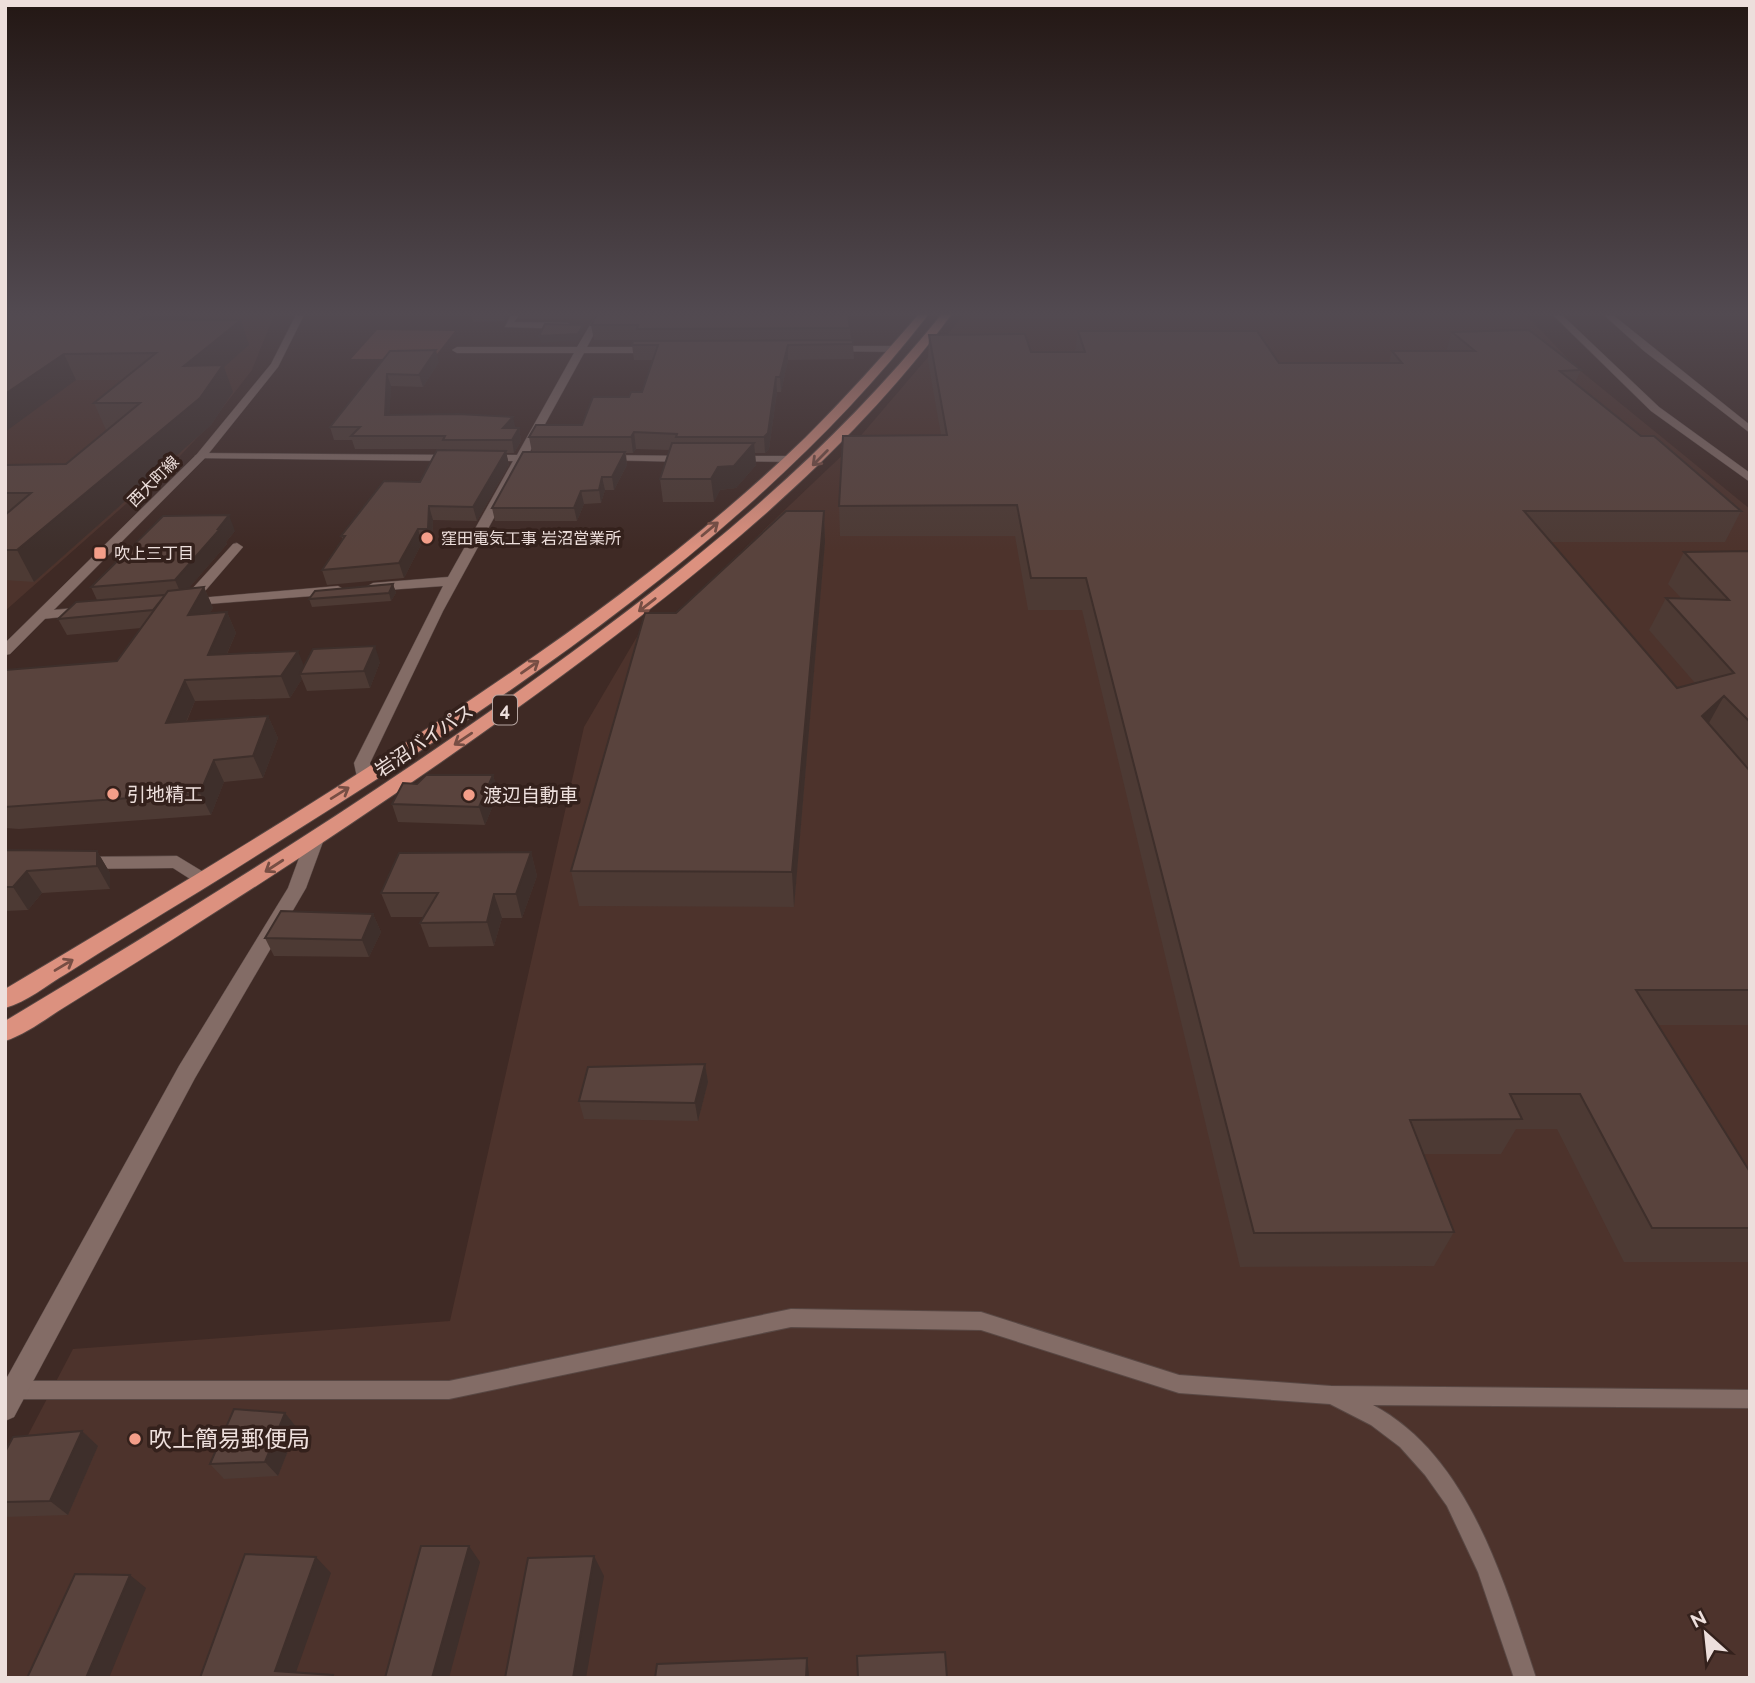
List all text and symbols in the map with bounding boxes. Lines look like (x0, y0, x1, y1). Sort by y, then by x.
one-way arrow (812, 449, 829, 466)
street label: 西大町線 (124, 452, 183, 511)
one-way arrow (701, 521, 719, 537)
place label: 窪田電気工事 岩沼営業所 (441, 529, 621, 548)
marker: 窪田電気工事 岩沼営業所 (419, 530, 435, 546)
place label: 吹上三丁目 (114, 544, 194, 563)
marker: 吹上三丁目 (92, 545, 108, 561)
one-way arrow (638, 597, 656, 612)
one-way arrow (520, 660, 539, 674)
road number: 4 (493, 696, 517, 724)
street label: 岩沼バイパス (371, 699, 477, 781)
one-way arrow (454, 732, 473, 746)
place label: 引地精工 (127, 783, 203, 805)
place label: 渡辺自動車 (483, 784, 578, 806)
marker: 引地精工 (105, 786, 121, 802)
one-way arrow (330, 786, 350, 800)
marker: 渡辺自動車 (461, 787, 477, 803)
one-way arrow (265, 859, 284, 873)
one-way arrow (53, 957, 73, 971)
place label: 吹上簡易郵便局 (149, 1425, 310, 1452)
marker: 吹上簡易郵便局 (127, 1431, 143, 1447)
north arrow (1671, 1599, 1741, 1669)
text: N (1687, 1606, 1710, 1632)

